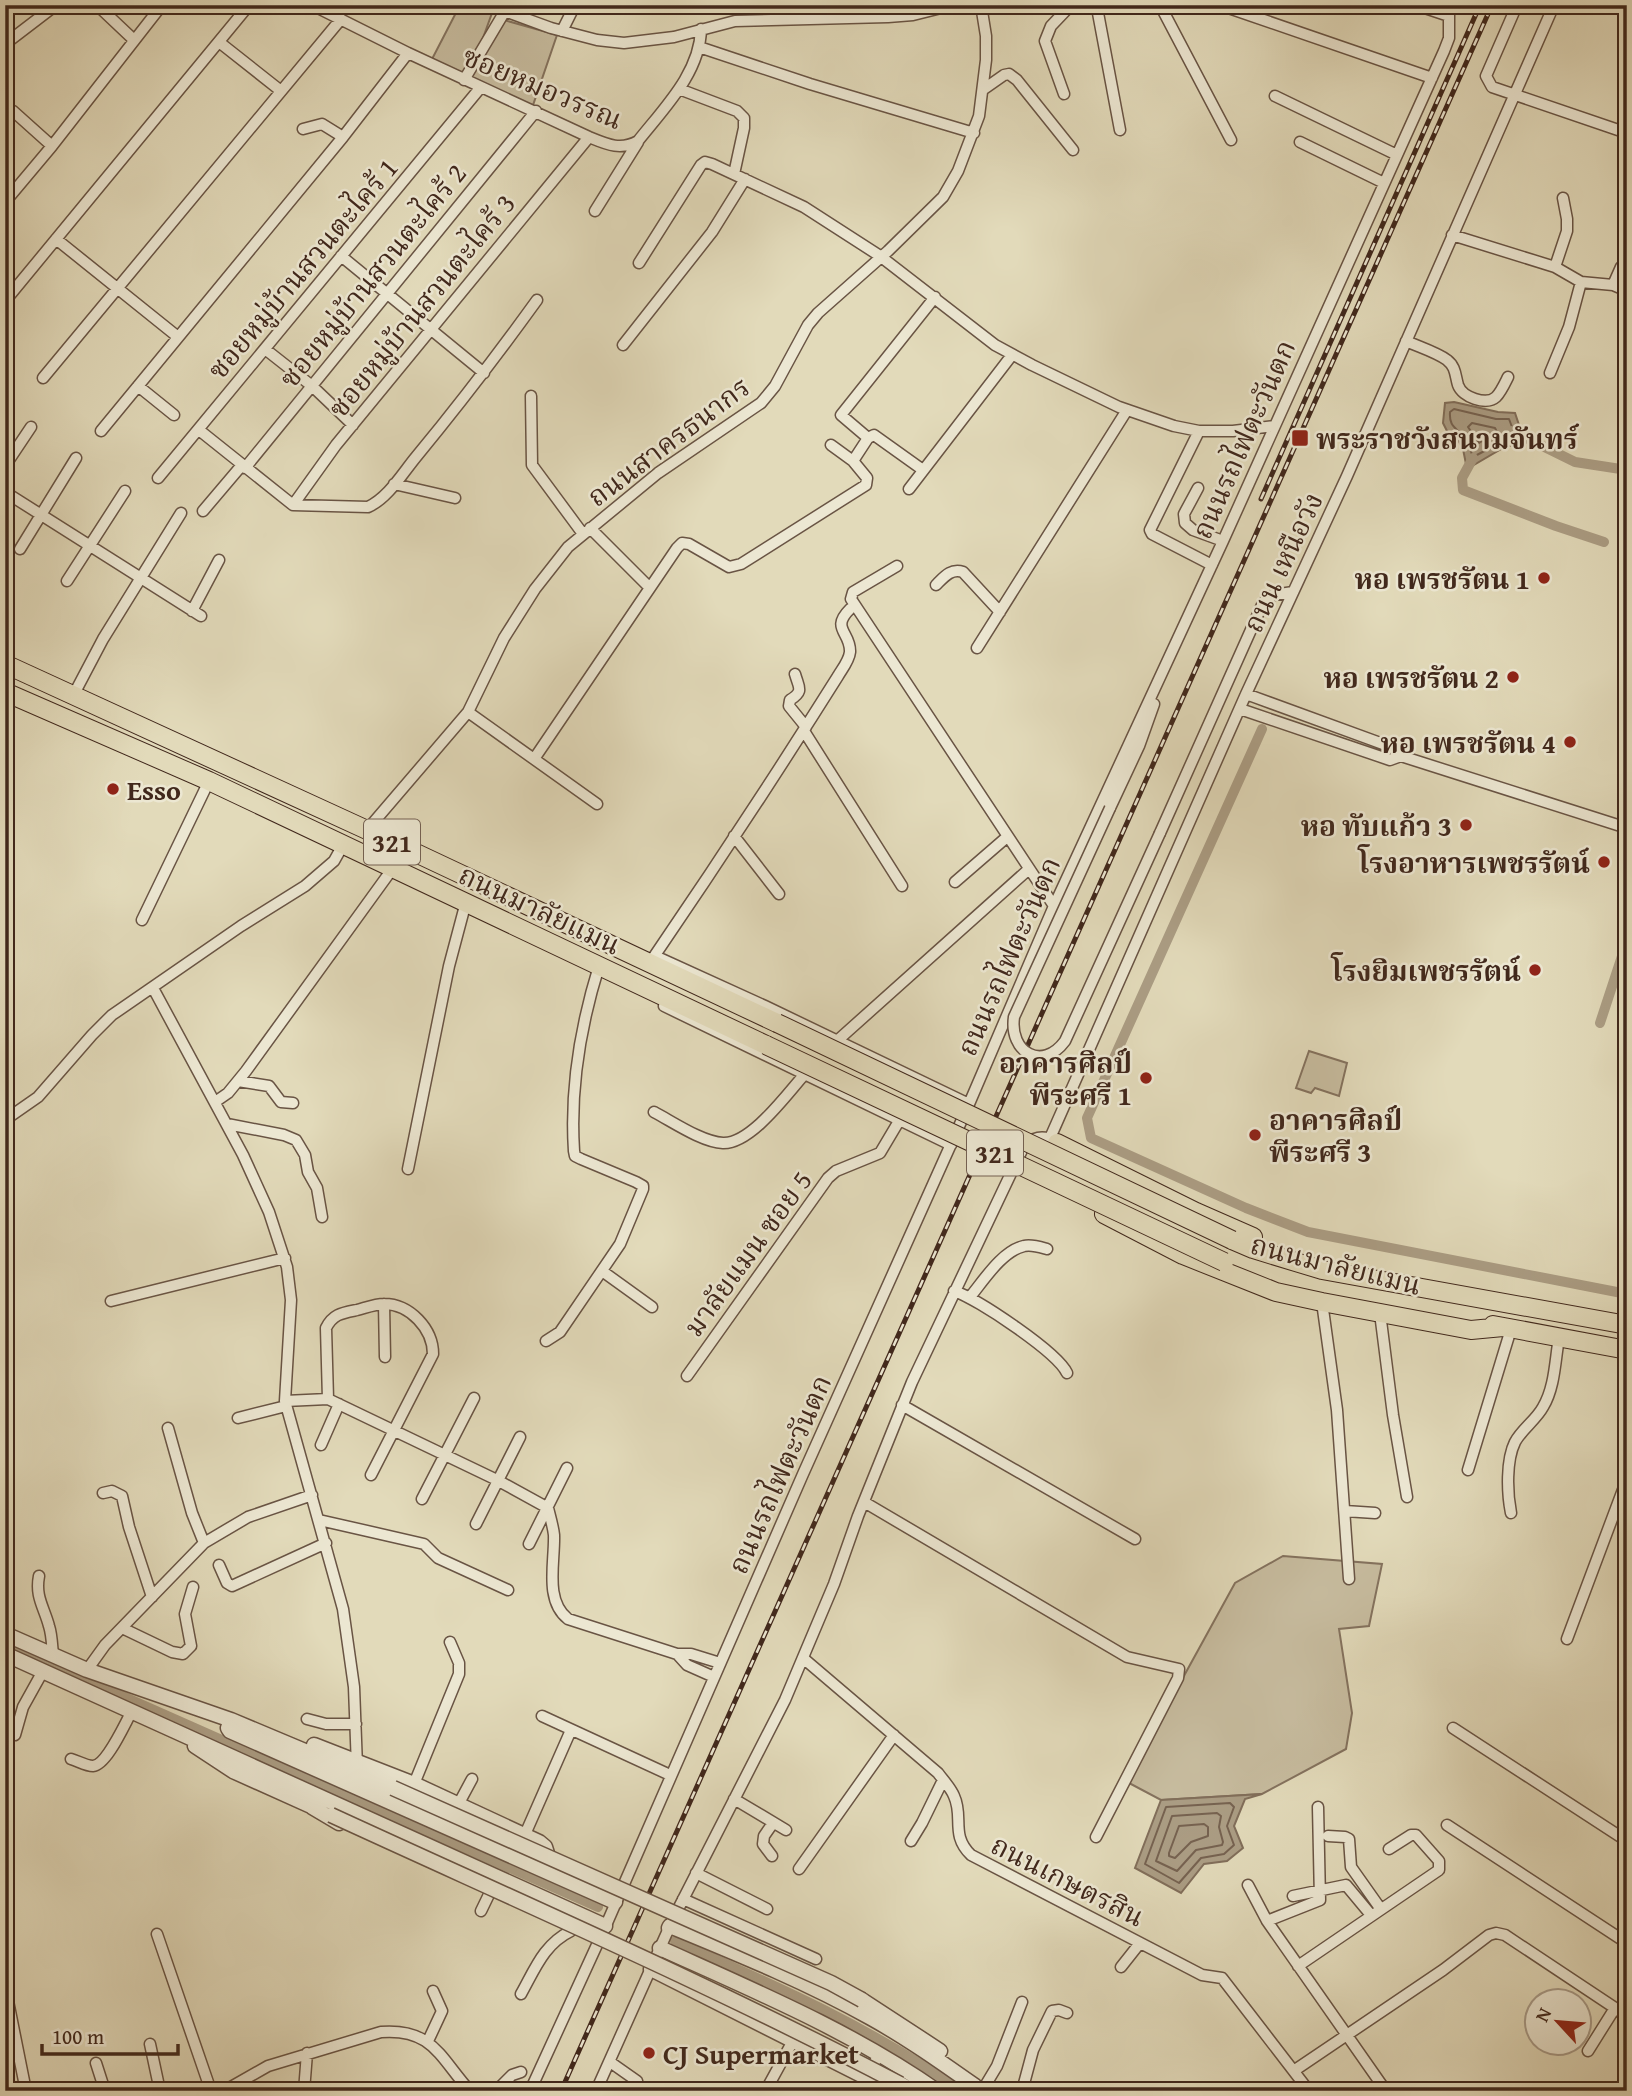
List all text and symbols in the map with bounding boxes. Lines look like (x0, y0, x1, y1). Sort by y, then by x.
street label: ซอยหมอวรรณ (457, 35, 629, 139)
street label: ซอยหมู่บ้านสวนตะไคร้ 1 (197, 148, 407, 388)
street label: ซอยหมู่บ้านสวนตะไคร้ 2 (269, 154, 475, 396)
street label: ซอยหมู่บ้านสวนตะไคร้ 3 (318, 184, 524, 426)
street label: ถนนรถไฟตะวันตก (1181, 333, 1305, 545)
street label: ถนนสาครธนากร (578, 366, 758, 516)
place label: พระราชวังสนามจันทร์ (1316, 418, 1580, 459)
marker: พระราชวังสนามจันทร์ (1290, 428, 1310, 448)
street label: ถนน เหนือวัง (1232, 485, 1332, 639)
place label: หอ เพรชรัตน 1 (1354, 558, 1530, 599)
marker: หอ เพรชรัตน 1 (1536, 570, 1552, 586)
place label: หอ เพรชรัตน 2 (1323, 657, 1499, 698)
marker: หอ เพรชรัตน 2 (1505, 669, 1521, 685)
place label: หอ เพรชรัตน 4 (1380, 722, 1556, 763)
marker: หอ เพรชรัตน 4 (1562, 734, 1578, 750)
place label: Esso (127, 769, 181, 810)
marker: Esso (105, 781, 121, 797)
place label: หอ ทับแก้ว 3 (1301, 805, 1452, 846)
marker: หอ ทับแก้ว 3 (1458, 817, 1474, 833)
road number: 321 (364, 820, 420, 864)
place label: โรงอาหารเพชรรัตน์ (1357, 842, 1590, 883)
street label: ถนนรถไฟตะวันตก (946, 850, 1070, 1062)
street label: ถนนมาลัยแมน (452, 854, 628, 964)
marker: โรงอาหารเพชรรัตน์ (1596, 854, 1612, 870)
place label: โรงยิมเพชรรัตน์ (1331, 950, 1521, 991)
marker: โรงยิมเพชรรัตน์ (1527, 962, 1543, 978)
place label: อาคารศิลป์ พีระศรี 1 (999, 1042, 1132, 1115)
marker: อาคารศิลป์ พีระศรี 1 (1138, 1070, 1154, 1086)
place label: อาคารศิลป์ พีระศรี 3 (1269, 1099, 1402, 1172)
marker: อาคารศิลป์ พีระศรี 3 (1247, 1127, 1263, 1143)
road number: 321 (967, 1130, 1023, 1176)
street label: มาลัยแมน ซอย 5 (673, 1161, 821, 1345)
street label: ถนนมาลัยแมน (1246, 1223, 1426, 1305)
street label: ถนนรถไฟตะวันตก (717, 1368, 841, 1580)
street label: ถนนเกษตรสิน (984, 1824, 1152, 1936)
north arrow (1524, 1988, 1594, 2058)
text: N (1527, 2002, 1558, 2026)
scale bar (42, 2012, 178, 2056)
text: 100 m (52, 2021, 104, 2052)
place label: CJ Supermarket (663, 2033, 859, 2074)
marker: CJ Supermarket (641, 2045, 657, 2061)

